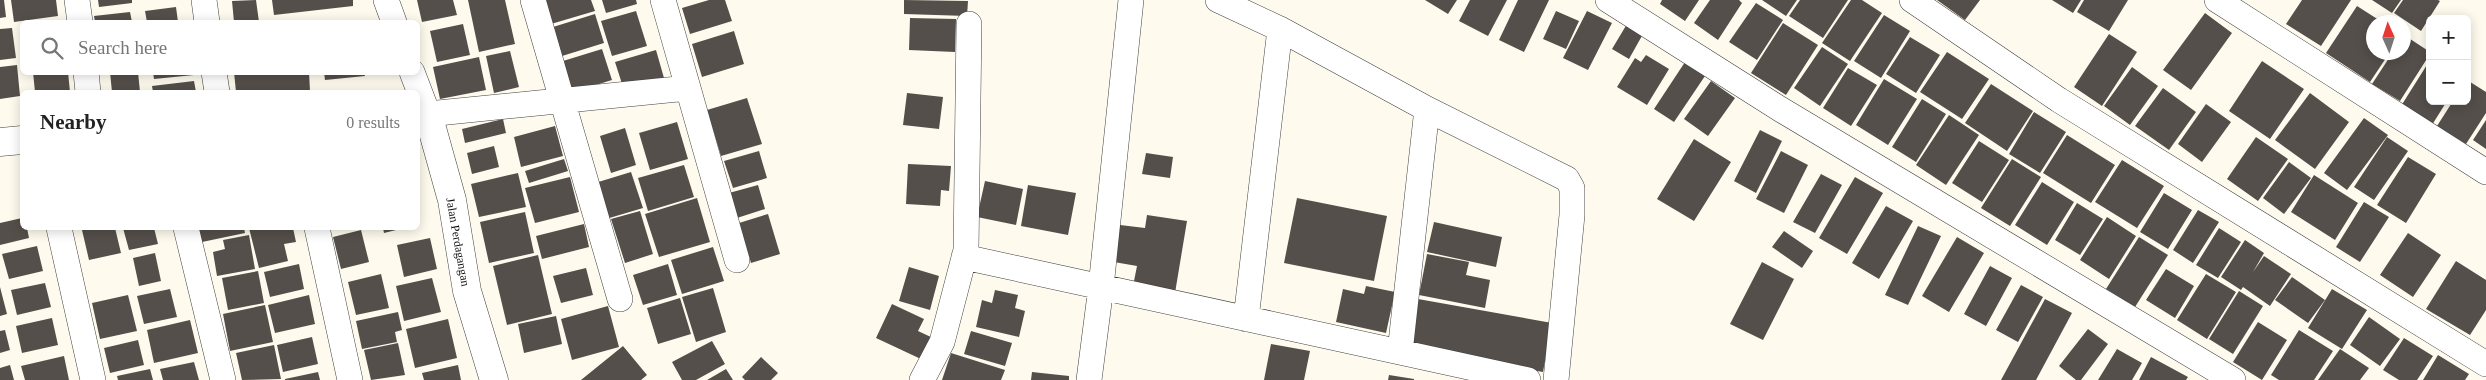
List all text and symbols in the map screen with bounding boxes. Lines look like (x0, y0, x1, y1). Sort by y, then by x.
north arrow (2366, 15, 2411, 60)
map controls (2426, 15, 2471, 105)
button: + (2426, 15, 2471, 60)
search box (20, 20, 420, 75)
icon: search (38, 34, 66, 62)
text: Search here (78, 37, 167, 58)
button: − (2426, 60, 2471, 105)
text: Nearby (40, 110, 107, 134)
text: 0 results (346, 114, 400, 131)
street label: Jalan Perdagangan (443, 197, 473, 287)

